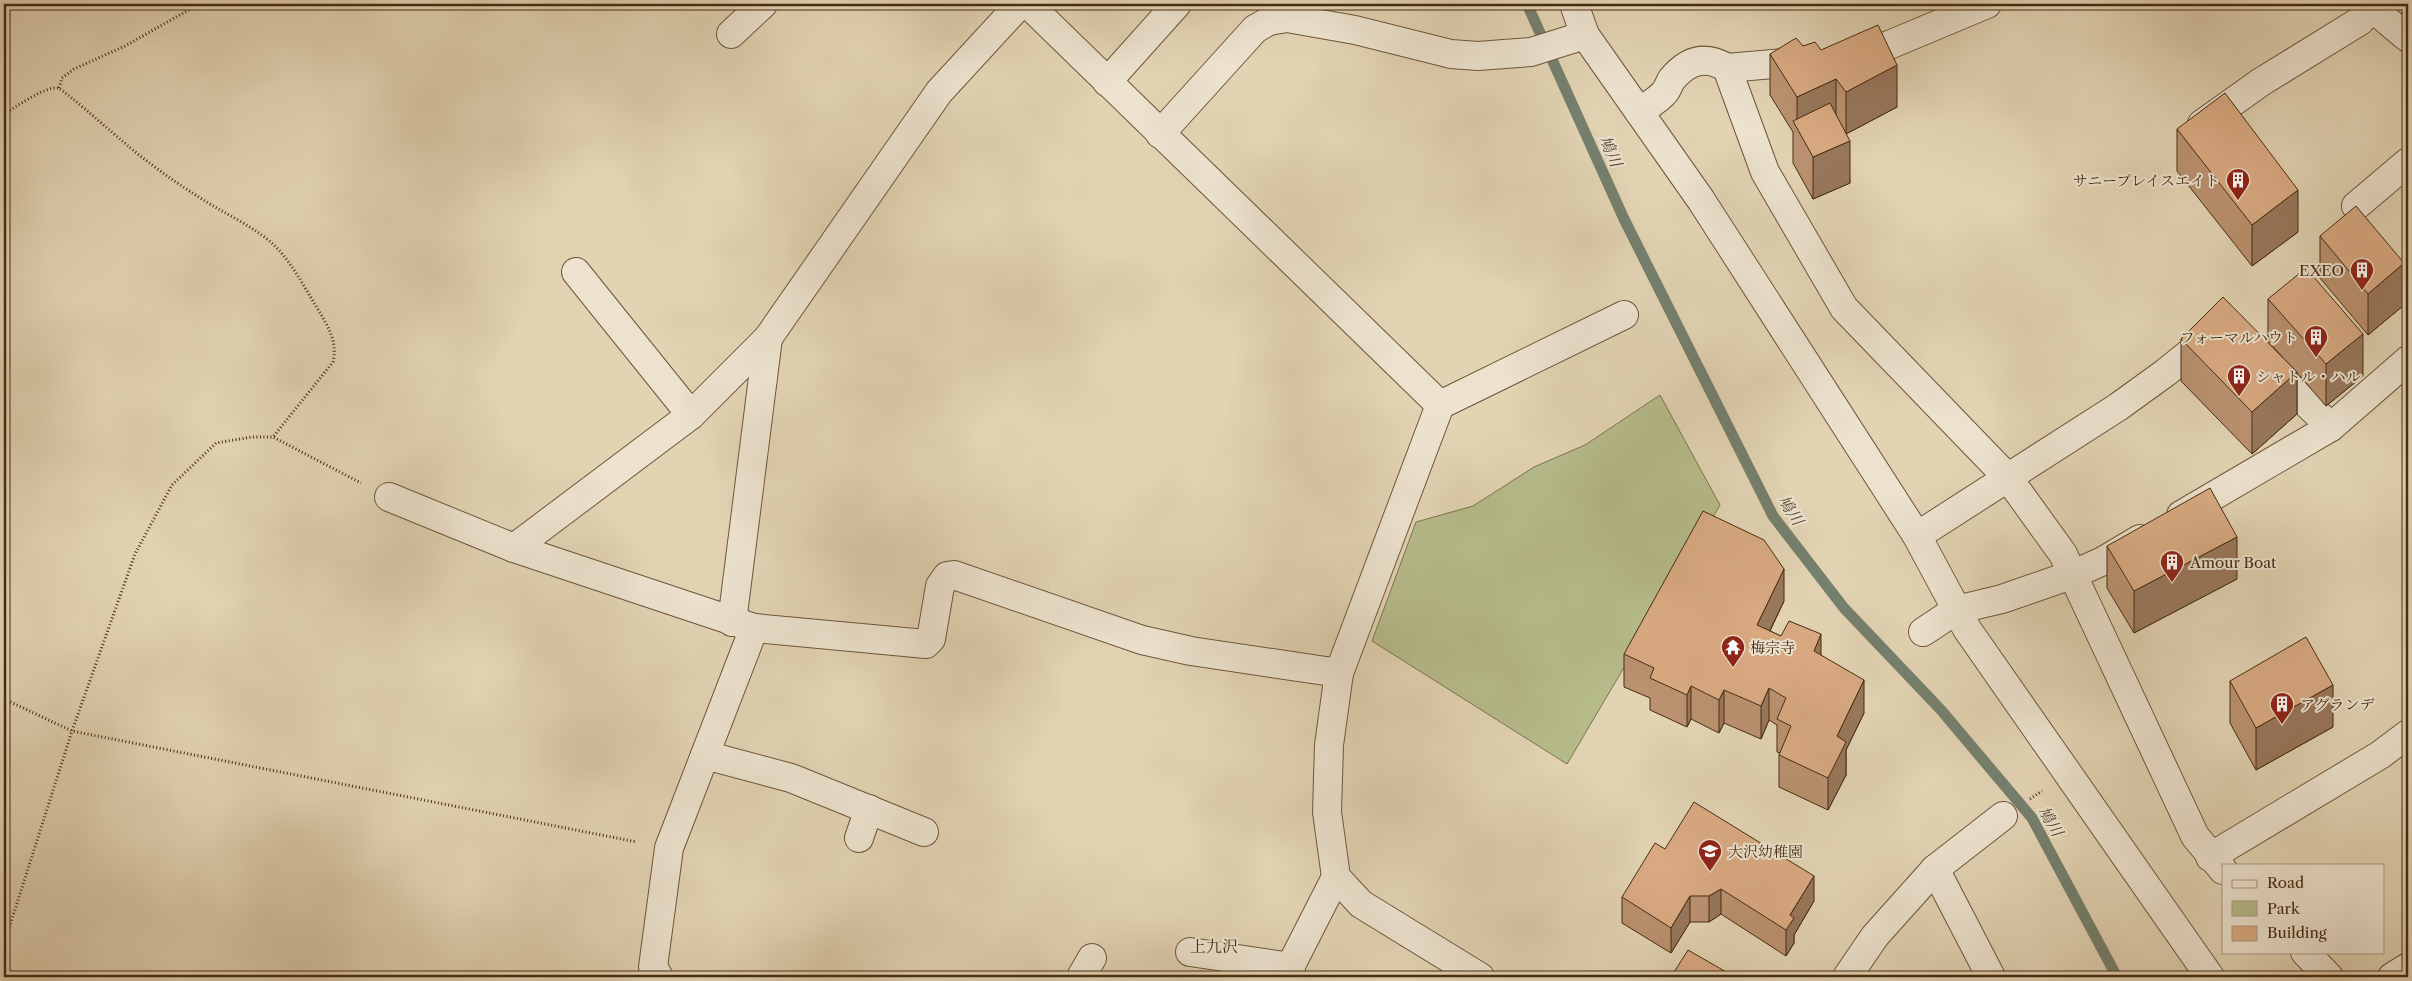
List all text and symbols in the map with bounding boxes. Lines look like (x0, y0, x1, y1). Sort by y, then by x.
water label: 鳩川 (1595, 132, 1627, 172)
building icon: サニープレイスエイト (2225, 167, 2251, 201)
place label: サニープレイスエイト (2073, 171, 2220, 190)
building icon: EXEO (2349, 257, 2375, 291)
place label: EXEO (2299, 261, 2344, 280)
building icon: フォーマルハウト (2303, 324, 2329, 358)
place label: フォーマルハウト (2180, 328, 2298, 347)
building icon: シャトル・ハル (2226, 363, 2252, 397)
place label: シャトル・ハル (2256, 367, 2361, 386)
water label: 鳩川 (1774, 491, 1809, 531)
building icon: Amour Boat (2159, 549, 2185, 583)
place label: Amour Boat (2189, 553, 2277, 572)
temple icon: 梅宗寺 (1720, 634, 1746, 668)
place label: 梅宗寺 (1750, 638, 1795, 657)
building icon: アグランデ (2269, 691, 2295, 725)
place label: アグランデ (2300, 695, 2375, 714)
water label: 鳩川 (2034, 802, 2069, 842)
school or university icon: 大沢幼稚園 (1697, 838, 1723, 872)
place label: 大沢幼稚園 (1728, 842, 1803, 861)
legend (2222, 864, 2384, 954)
text: Road (2267, 873, 2304, 892)
text: Park (2267, 899, 2301, 918)
text: Building (2267, 923, 2327, 942)
district label: 上九沢 (1190, 936, 1238, 956)

